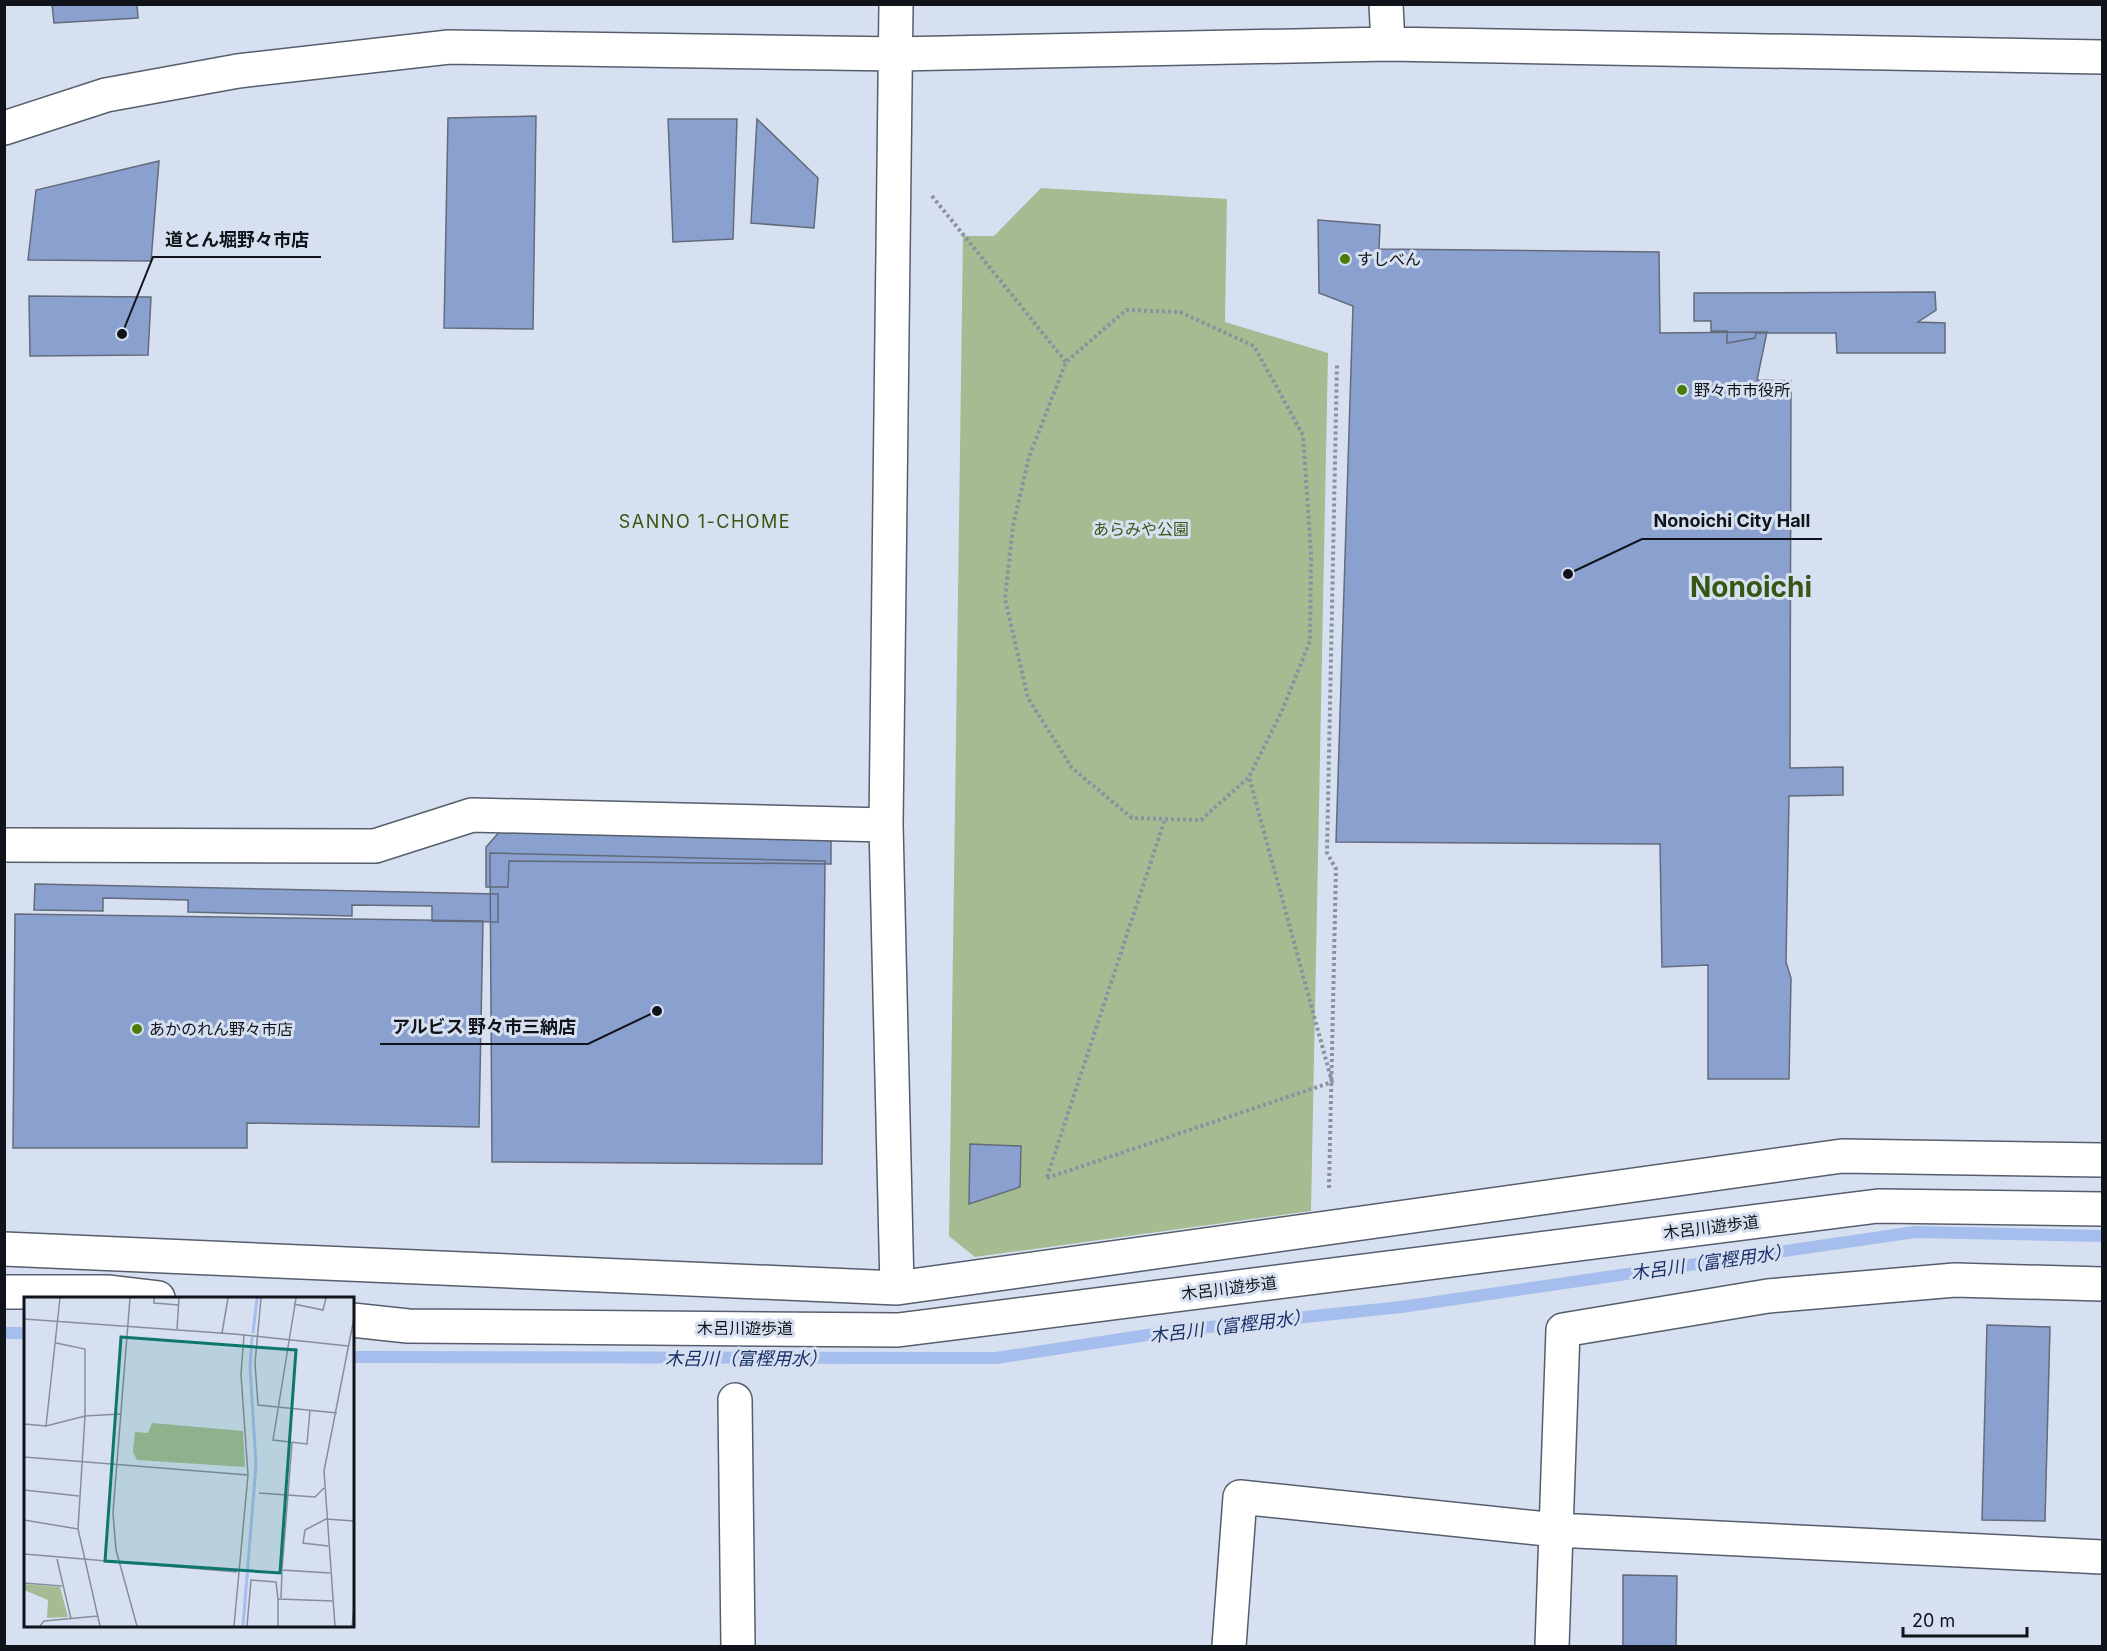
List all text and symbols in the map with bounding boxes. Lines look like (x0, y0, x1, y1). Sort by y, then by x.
callout: 道とん堀野々市店 (153, 221, 321, 257)
text: 道とん堀野々市店 (165, 229, 309, 250)
place label: すしべん (1357, 249, 1421, 269)
marker: すしべん (1338, 252, 1352, 266)
place label: 野々市市役所 (1694, 380, 1790, 400)
marker: 野々市市役所 (1675, 383, 1689, 397)
callout: Nonoichi City Hall (1642, 503, 1822, 539)
text: Nonoichi City Hall (1654, 510, 1810, 531)
district label: SANNO 1-CHOME (619, 511, 791, 532)
park label: あらみや公園 (1093, 519, 1189, 539)
district label: Nonoichi (1690, 570, 1812, 604)
callout: アルビス 野々市三納店 (380, 1008, 588, 1044)
text: アルビス 野々市三納店 (392, 1016, 576, 1037)
place label: あかのれん野々市店 (149, 1019, 293, 1039)
marker: あかのれん野々市店 (130, 1022, 144, 1036)
street label: 木呂川遊歩道 (1662, 1211, 1760, 1243)
water label: 木呂川（富樫用水） (1629, 1240, 1793, 1284)
street label: 木呂川遊歩道 (1180, 1272, 1278, 1304)
inset map (24, 1297, 354, 1627)
water label: 木呂川（富樫用水） (1148, 1306, 1312, 1346)
street label: 木呂川遊歩道 (697, 1318, 793, 1338)
water label: 木呂川（富樫用水） (665, 1348, 827, 1369)
scale bar (1903, 1600, 2028, 1638)
text: 20 m (1912, 1610, 1955, 1631)

